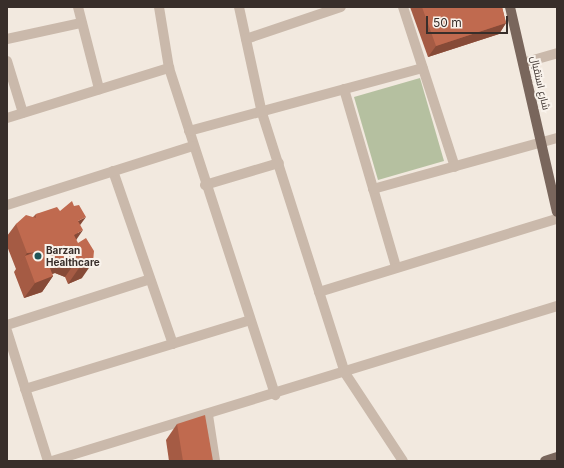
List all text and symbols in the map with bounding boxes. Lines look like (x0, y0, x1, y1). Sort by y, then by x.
scale bar (428, 8, 510, 34)
text: 50 m (433, 15, 462, 30)
street label: شارع استقبال (528, 55, 552, 111)
place label: Barzan Healthcare (46, 244, 100, 268)
marker: Barzan Healthcare (33, 251, 43, 261)

